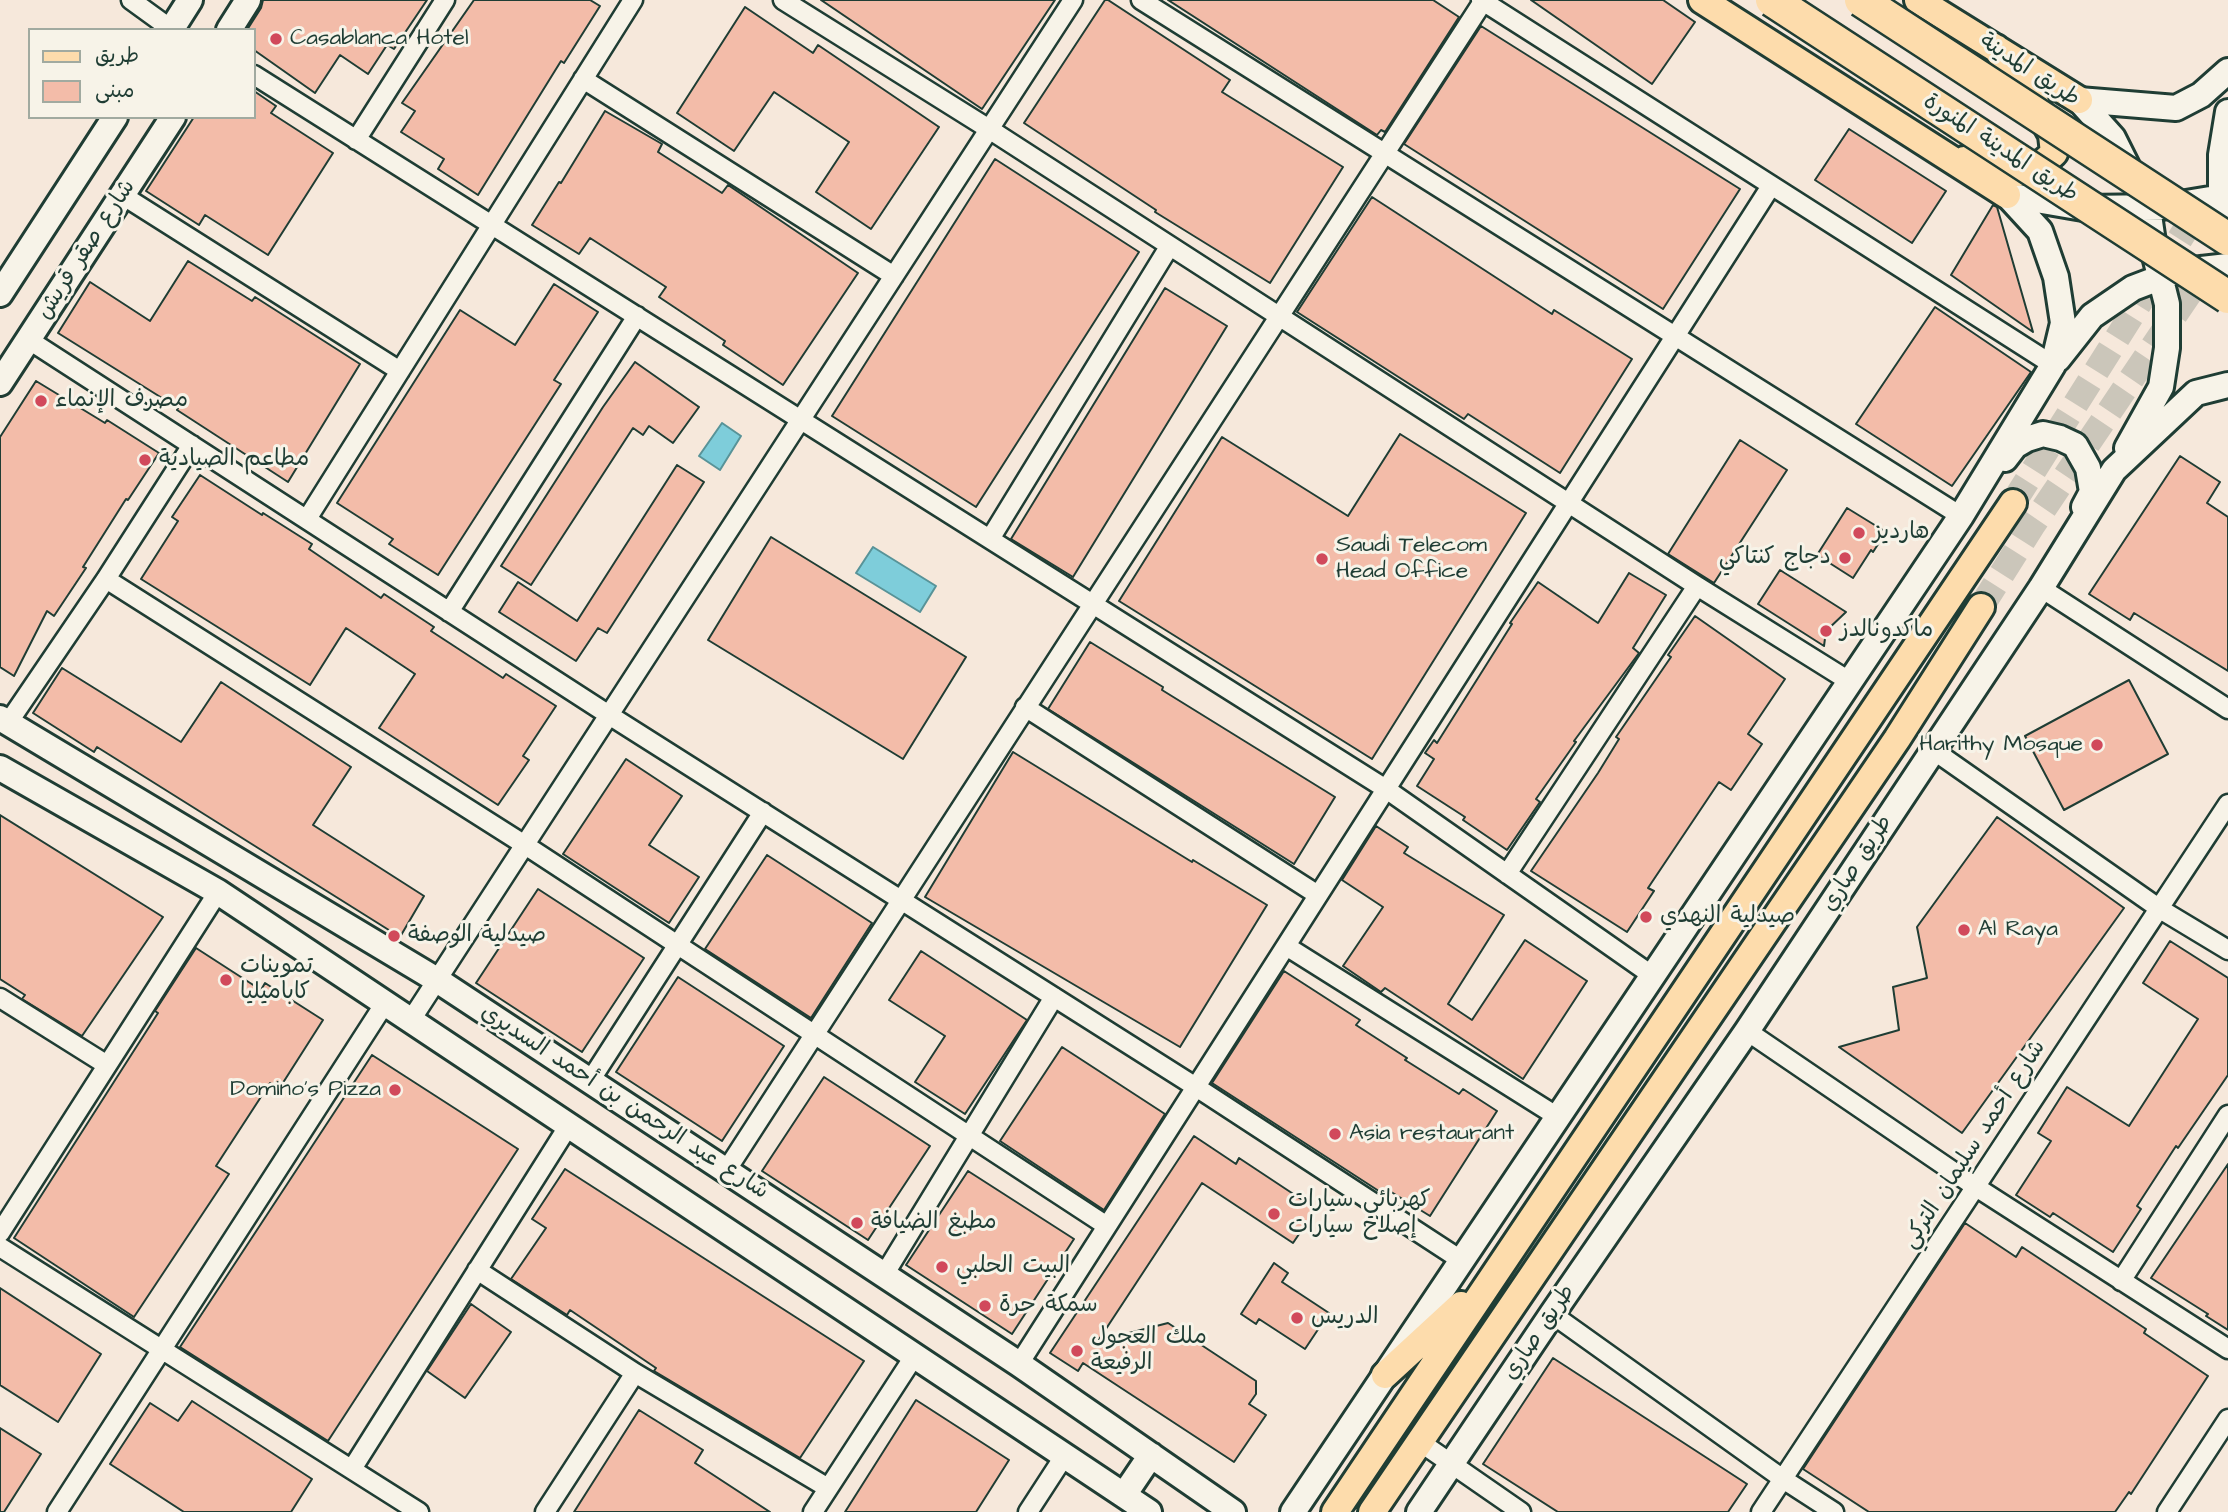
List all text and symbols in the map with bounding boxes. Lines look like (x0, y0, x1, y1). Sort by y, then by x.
place label: Casablanca Hotel (290, 25, 469, 53)
legend (28, 28, 256, 119)
street label: طريق المدينة (1974, 28, 2084, 114)
marker: Casablanca Hotel (268, 31, 284, 47)
text: طريق (95, 41, 139, 70)
text: مبنى (95, 76, 134, 105)
street label: طريق المدينة المنورة (1917, 89, 2083, 209)
street label: شارع صقر قريش (32, 175, 142, 325)
place label: مصرف الإنماء (55, 387, 188, 415)
marker: مصرف الإنماء (33, 393, 49, 409)
place label: مطاعم الصيادية (159, 446, 309, 474)
marker: مطاعم الصيادية (137, 452, 153, 468)
place label: هارديز (1873, 519, 1929, 547)
marker: هارديز (1851, 525, 1867, 541)
place label: Saudi Telecom Head Office (1336, 532, 1487, 586)
place label: دجاج كنتاكي (1719, 544, 1831, 572)
marker: دجاج كنتاكي (1837, 550, 1853, 566)
marker: Saudi Telecom Head Office (1314, 551, 1330, 567)
place label: ماكدونالدز (1840, 617, 1933, 645)
marker: ماكدونالدز (1818, 623, 1834, 639)
place label: Harithy Mosque (1919, 731, 2083, 759)
marker: Harithy Mosque (2089, 737, 2105, 753)
street label: طريق صاري (1817, 811, 1899, 917)
place label: صيدلية النهدي (1660, 903, 1795, 931)
marker: صيدلية النهدي (1638, 909, 1654, 925)
place label: Al Raya (1978, 916, 2058, 944)
place label: صيدلية الوصفة (408, 922, 546, 950)
marker: Al Raya (1956, 922, 1972, 938)
marker: صيدلية الوصفة (386, 928, 402, 944)
place label: تموينات كاباميليا (240, 953, 313, 1007)
marker: تموينات كاباميليا (218, 972, 234, 988)
street label: شارع عبد الرحمن بن أحمد السديري (475, 999, 773, 1207)
street label: شارع أحمد سليمان التركي (1897, 1036, 2053, 1254)
place label: Domino's Pizza (230, 1076, 381, 1104)
marker: Domino's Pizza (387, 1082, 403, 1098)
place label: Asia restaurant (1349, 1120, 1514, 1148)
marker: Asia restaurant (1327, 1126, 1343, 1142)
place label: كهربائي سيارات إصلاح سيارات (1288, 1187, 1431, 1241)
marker: كهربائي سيارات إصلاح سيارات (1266, 1206, 1282, 1222)
place label: مطبغ الضيافة (871, 1209, 997, 1237)
marker: مطبغ الضيافة (849, 1215, 865, 1231)
place label: البيت الحلبي (956, 1253, 1070, 1281)
marker: البيت الحلبي (934, 1259, 950, 1275)
street label: طريق صاري (1498, 1280, 1582, 1386)
place label: سمكة حرة (999, 1292, 1098, 1320)
marker: سمكة حرة (977, 1298, 993, 1314)
place label: الدريس (1311, 1304, 1378, 1332)
marker: الدريس (1289, 1310, 1305, 1326)
place label: ملك العجول الرفيعة (1091, 1324, 1207, 1378)
marker: ملك العجول الرفيعة (1069, 1343, 1085, 1359)

